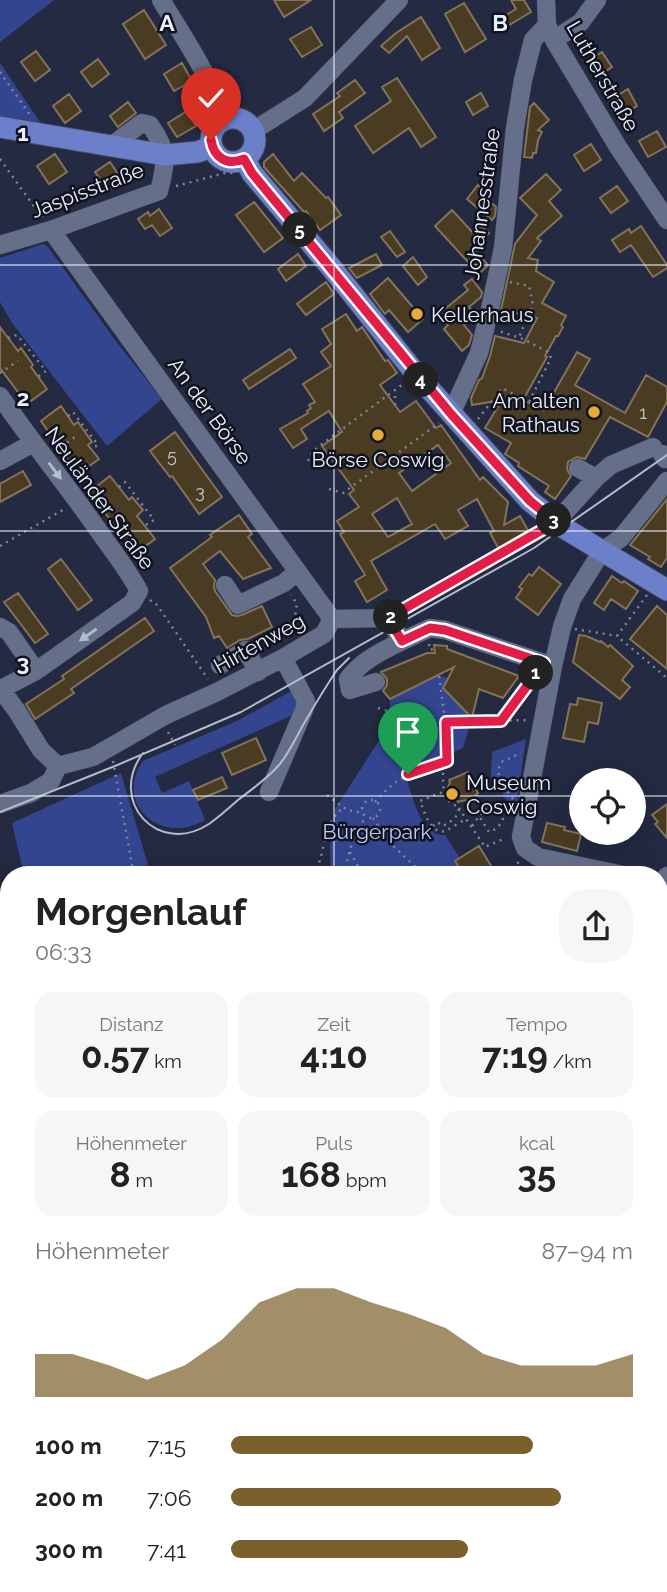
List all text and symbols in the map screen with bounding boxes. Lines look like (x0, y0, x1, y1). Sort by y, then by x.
text: A (159, 9, 175, 36)
text: B (492, 9, 508, 36)
street label: Lutherstraße (561, 16, 645, 136)
pin (181, 68, 241, 140)
icon: check (192, 79, 230, 117)
text: 1 (17, 119, 29, 146)
street label: Johannesstraße (459, 127, 505, 281)
street label: Jaspisstraße (27, 157, 147, 223)
pin: 5 (282, 212, 318, 247)
text: 5 (294, 218, 305, 240)
place label: Kellerhaus (431, 302, 534, 327)
marker: Kellerhaus (409, 306, 425, 322)
street label: An der Börse (163, 353, 257, 469)
pin: 4 (404, 362, 438, 398)
text: 4 (415, 368, 426, 390)
text: 2 (17, 384, 29, 411)
place label: Am alten Rathaus (493, 388, 580, 437)
house number: 1 (639, 402, 647, 423)
marker: Am alten Rathaus (586, 404, 602, 420)
street label: Neuländer Straße (40, 422, 160, 574)
marker: Börse Coswig (370, 427, 386, 443)
house number: 5 (167, 445, 177, 466)
place label: Börse Coswig (311, 447, 445, 472)
one-way arrow (47, 462, 62, 480)
house number: 3 (195, 481, 205, 502)
pin: 3 (536, 503, 572, 538)
text: 3 (548, 508, 559, 530)
pin: 2 (374, 600, 408, 634)
text: 2 (385, 605, 396, 627)
street label: Hirtenweg (209, 608, 309, 678)
one-way arrow (79, 628, 97, 642)
text: 3 (17, 649, 29, 676)
pin: 1 (518, 656, 554, 690)
text: 1 (531, 661, 540, 683)
pin (378, 702, 438, 774)
icon: arrive (389, 713, 427, 751)
map controls (569, 768, 646, 845)
button: locate (569, 768, 646, 845)
place label: Museum Coswig (466, 770, 551, 819)
marker: Museum Coswig (444, 786, 460, 802)
park label: Bürgerpark (322, 819, 432, 844)
text: Morgenlauf (35, 889, 246, 934)
button: share (559, 889, 633, 963)
text: 06:33 (35, 938, 92, 965)
text: Distanz (99, 1013, 163, 1035)
text: Zeit (317, 1013, 351, 1035)
text: Tempo (506, 1013, 567, 1035)
text: 0.57 (81, 1035, 149, 1076)
text: 4:10 (300, 1035, 368, 1076)
text: 7:19 (482, 1035, 548, 1076)
text: km (149, 1050, 182, 1072)
text: /km (548, 1050, 592, 1072)
text: Höhenmeter (76, 1132, 187, 1154)
text: Puls (315, 1132, 353, 1154)
text: kcal (519, 1132, 554, 1154)
text: 8 (110, 1154, 131, 1195)
text: 168 (281, 1154, 341, 1195)
text: 35 (517, 1154, 556, 1195)
text: m (131, 1169, 153, 1191)
text: bpm (341, 1169, 387, 1191)
text: Höhenmeter (35, 1237, 169, 1264)
text: 87–94 m (542, 1237, 633, 1264)
text: 100 m (35, 1432, 102, 1459)
text: 7:15 (147, 1432, 186, 1459)
text: 200 m (35, 1484, 103, 1511)
text: 7:06 (147, 1484, 192, 1511)
text: 300 m (35, 1536, 103, 1563)
text: 7:41 (147, 1536, 186, 1563)

